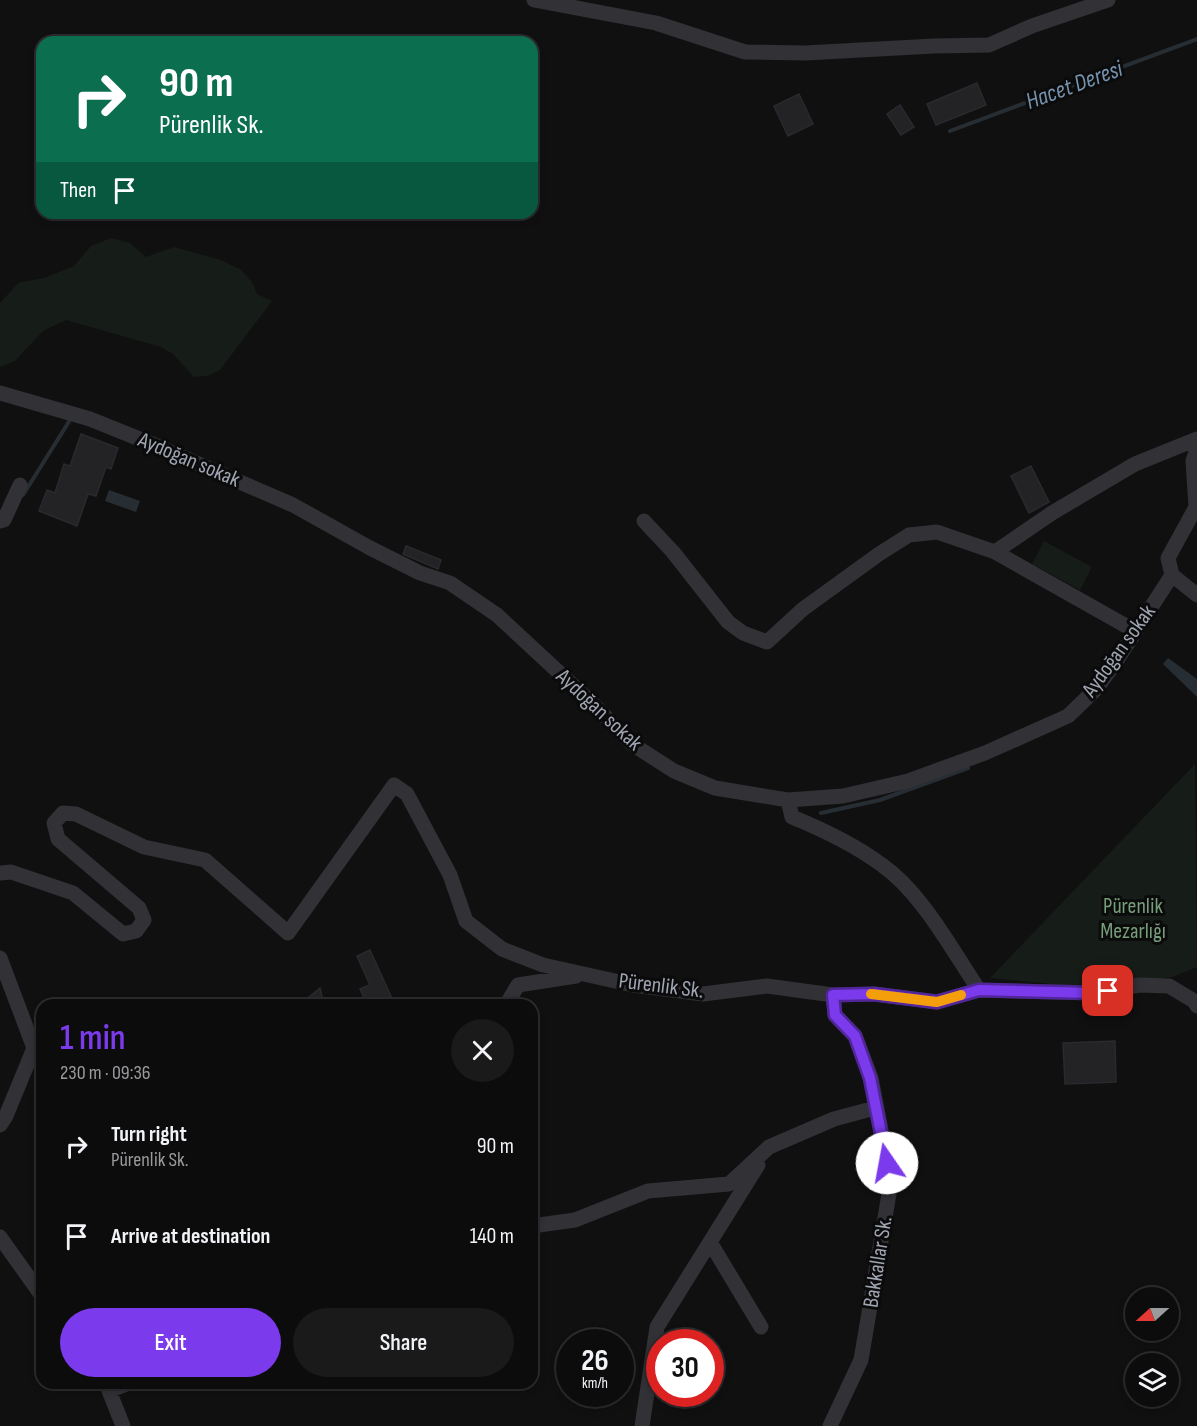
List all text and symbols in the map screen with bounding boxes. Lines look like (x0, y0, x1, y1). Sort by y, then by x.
water label: Hacet Deresi (1022, 54, 1127, 116)
text: 90 m (159, 58, 233, 109)
icon: right (60, 60, 138, 138)
text: Pürenlik Sk. (159, 109, 264, 141)
icon: arrive (108, 174, 141, 207)
text: Then (60, 177, 96, 204)
street label: Aydoğan sokak (133, 426, 244, 494)
street label: Aydoğan sokak (1076, 599, 1162, 703)
street label: Aydoğan sokak (550, 663, 648, 757)
park label: Pürenlik Mezarlığı (1100, 893, 1166, 945)
pin (1082, 965, 1133, 1016)
street label: Pürenlik Sk. (617, 967, 705, 1005)
icon: arrive (1091, 974, 1124, 1007)
text: 1 min (60, 1017, 125, 1060)
button: close (451, 1019, 514, 1082)
text: 230 m · 09:36 (60, 1061, 151, 1085)
text: Turn right (111, 1121, 187, 1148)
icon: right (60, 1130, 93, 1163)
position arrow (855, 1131, 919, 1195)
text: 90 m (477, 1133, 514, 1160)
text: Pürenlik Sk. (111, 1148, 188, 1172)
street label: Bakkallar Sk. (857, 1214, 899, 1310)
icon: arrive (60, 1220, 93, 1253)
text: Arrive at destination (111, 1223, 270, 1250)
text: 140 m (470, 1223, 514, 1250)
north arrow (1125, 1287, 1179, 1341)
map controls (1125, 1287, 1179, 1407)
button: Exit (60, 1308, 281, 1377)
button: Share (293, 1308, 514, 1377)
speed limit sign: 30 (646, 1329, 724, 1407)
text: 26 (581, 1343, 609, 1379)
button: layers (1125, 1353, 1179, 1407)
text: km/h (582, 1374, 608, 1393)

